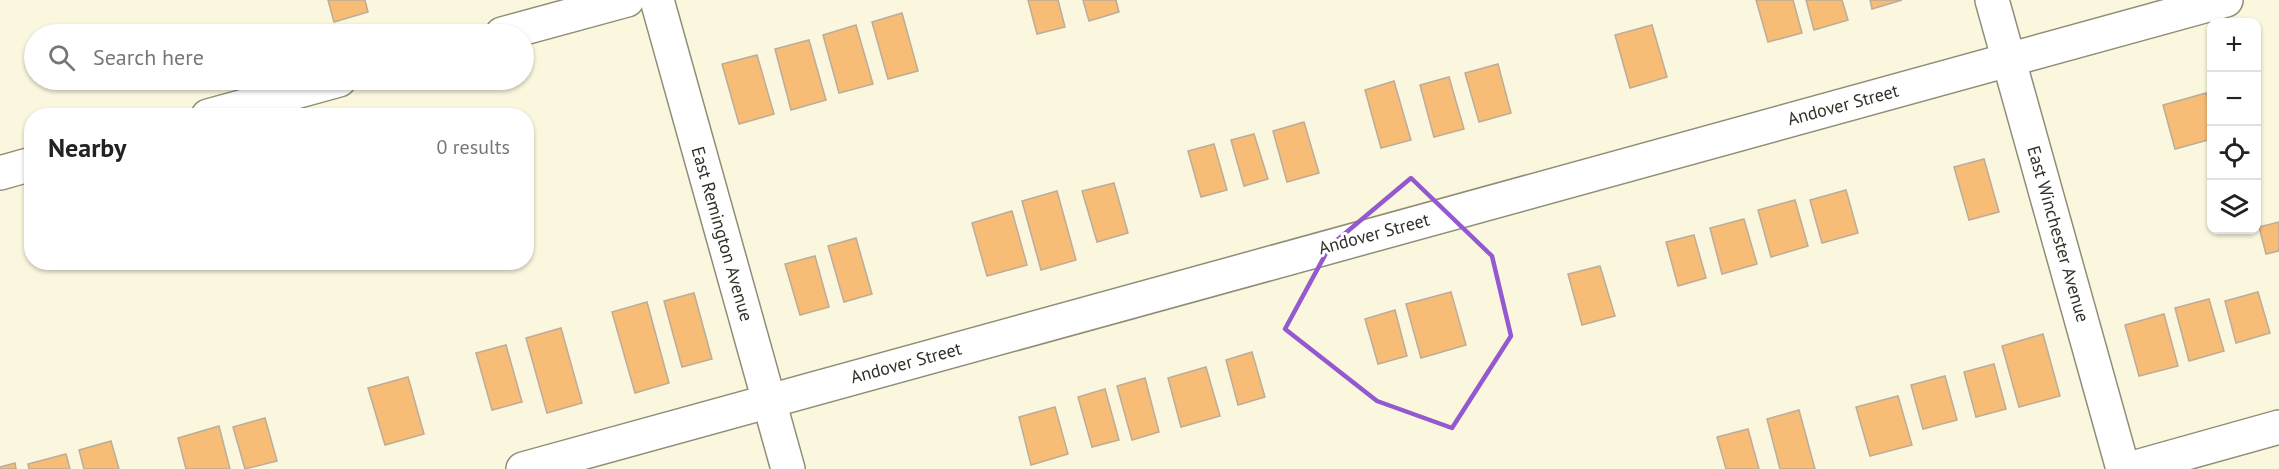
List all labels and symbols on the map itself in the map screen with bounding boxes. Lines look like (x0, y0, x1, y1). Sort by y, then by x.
street label: Andover Street (1785, 79, 1901, 130)
street label: East Winchester Avenue (2022, 143, 2095, 325)
street label: East Remington Avenue (687, 144, 758, 324)
street label: Andover Street (1316, 208, 1432, 259)
street label: Andover Street (848, 337, 964, 388)

